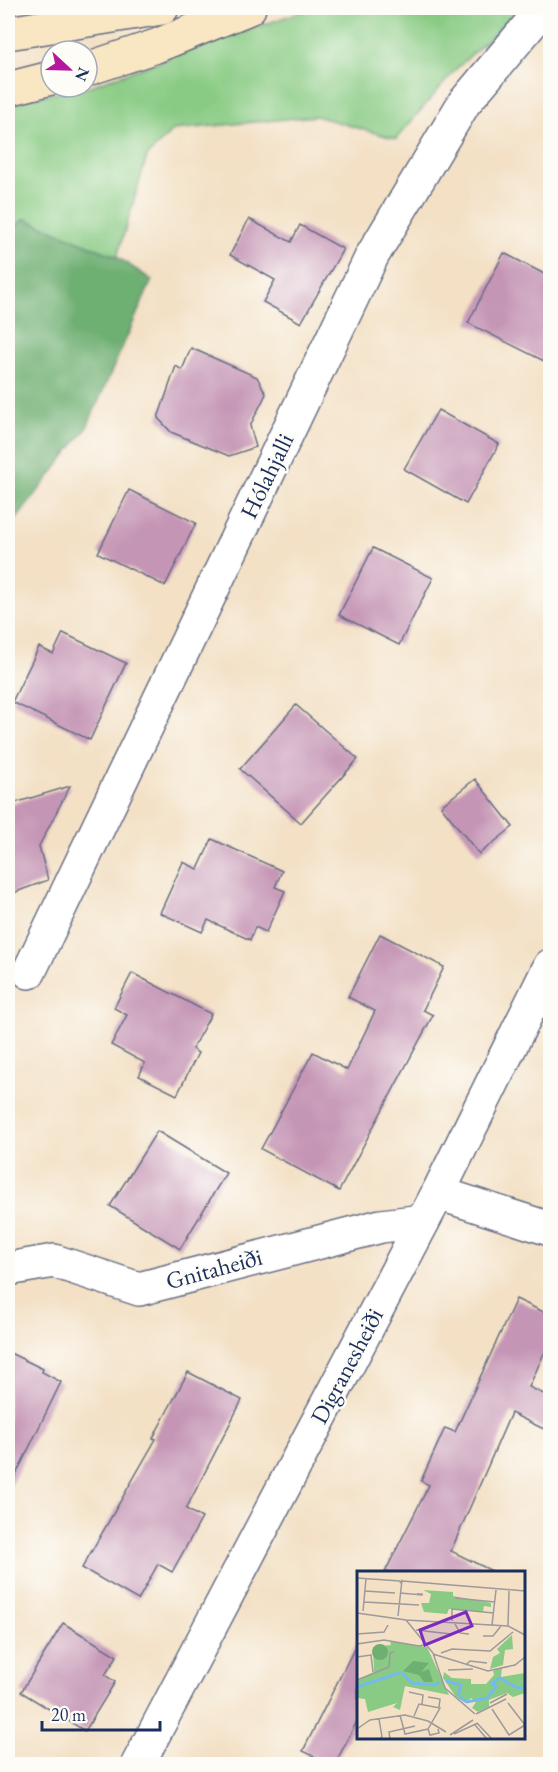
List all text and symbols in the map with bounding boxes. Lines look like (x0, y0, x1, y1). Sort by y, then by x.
north arrow (39, 39, 99, 99)
text: N (70, 64, 95, 84)
street label: Hólahjalli (233, 428, 300, 523)
street label: Gnitaheiði (162, 1241, 265, 1296)
street label: Digranesheiði (303, 1302, 390, 1429)
inset map (357, 1571, 525, 1739)
scale bar (42, 1694, 160, 1732)
text: 20 m (51, 1703, 86, 1726)

